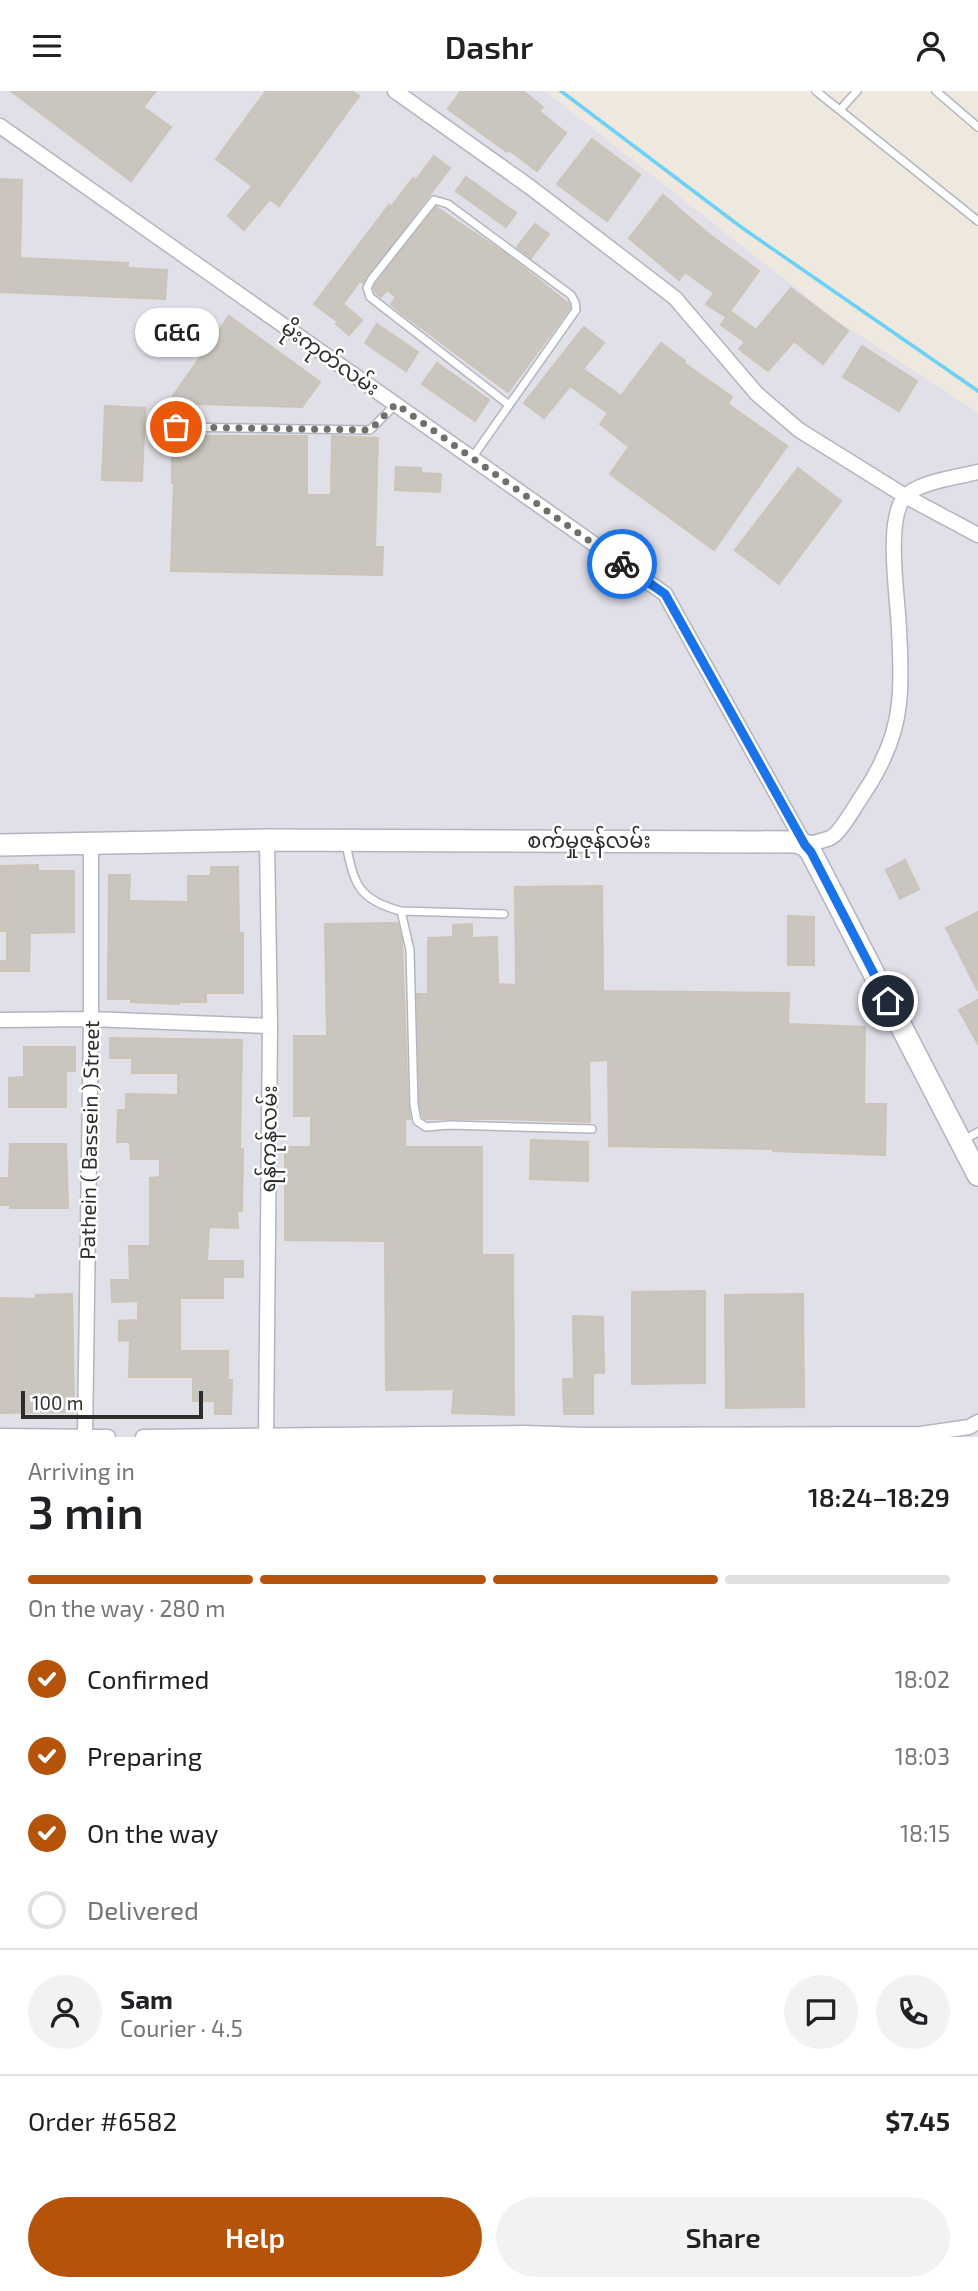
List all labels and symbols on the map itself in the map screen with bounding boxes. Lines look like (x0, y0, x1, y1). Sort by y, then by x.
callout: G&G (134, 308, 218, 357)
street label: မိုးကုတ်လမ်း (274, 312, 386, 405)
pin (146, 397, 206, 457)
courier (587, 529, 657, 599)
street label: စက်မှုဇုန်လမ်း (527, 825, 651, 858)
pin (858, 971, 918, 1031)
street label: Pathein ( Bassein ) Street (74, 1020, 103, 1260)
street label: ရန်ကုန်လမ်း (252, 1085, 287, 1193)
scale bar (21, 1388, 203, 1420)

